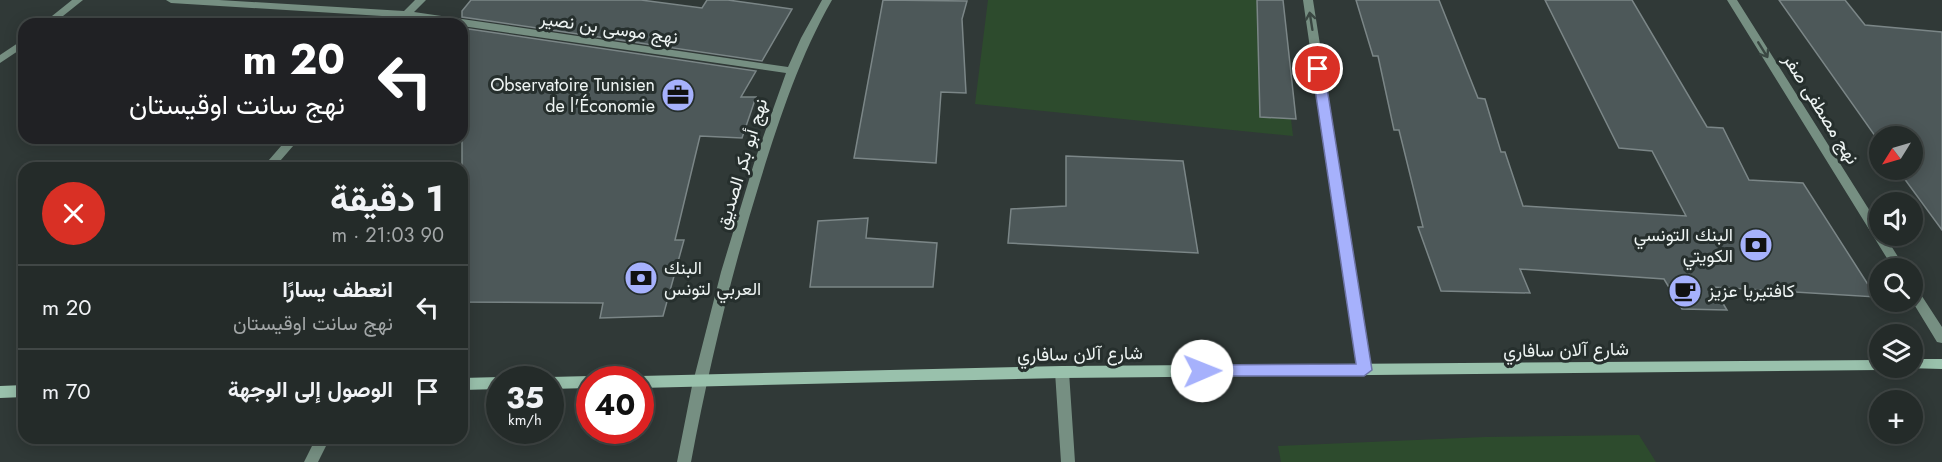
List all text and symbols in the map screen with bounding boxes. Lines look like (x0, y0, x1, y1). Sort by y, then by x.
street label: نهج موسى بن نصير (537, 5, 680, 51)
one-way arrow (1305, 12, 1316, 32)
text: 20 m (243, 29, 345, 90)
one-way arrow (1757, 41, 1769, 58)
icon: left (366, 42, 444, 120)
pin (1292, 43, 1343, 94)
street label: نهج مصطفى صفر (1776, 48, 1865, 169)
icon: arrive (1301, 52, 1334, 85)
place label: Observatoire Tunisien de l'Économie (490, 72, 655, 119)
office icon: Observatoire Tunisien de l'Économie (660, 77, 696, 113)
text: نهج سانت اوقيستان (129, 85, 345, 124)
street label: نهج أبو بكر الصديق (710, 95, 774, 233)
north arrow (1869, 126, 1923, 180)
map controls (1869, 126, 1923, 444)
text: 1 دقيقة (330, 172, 444, 224)
button: close (42, 182, 105, 245)
button: sound (1869, 192, 1923, 246)
text: 90 m · 21:03 (332, 221, 444, 250)
place label: البنك التونسي الكويتي (1634, 222, 1733, 271)
bank icon: البنك التونسي الكويتي (1738, 227, 1774, 263)
place label: البنك العربي لتونس (664, 255, 761, 304)
button: search (1869, 258, 1923, 312)
bank icon: البنك العربي لتونس (623, 260, 659, 296)
text: انعطف يسارًا (282, 273, 393, 305)
cafe icon: كافتيريا عزيز (1667, 273, 1703, 309)
place label: كافتيريا عزيز (1707, 278, 1795, 304)
text: 20 m (42, 291, 92, 323)
icon: left (411, 291, 444, 324)
text: نهج سانت اوقيستان (233, 309, 393, 338)
button: layers (1869, 324, 1923, 378)
street label: شارع آلان سافاري (1503, 336, 1629, 366)
position arrow (1170, 339, 1234, 403)
street label: شارع آلان سافاري (1017, 340, 1143, 370)
speed limit sign: 40 (576, 366, 654, 444)
text: الوصول إلى الوجهة (228, 373, 393, 405)
text: 70 m (42, 375, 91, 407)
icon: arrive (411, 375, 444, 408)
text: 35 (506, 376, 544, 419)
button: + (1869, 390, 1923, 444)
text: km/h (508, 409, 542, 431)

